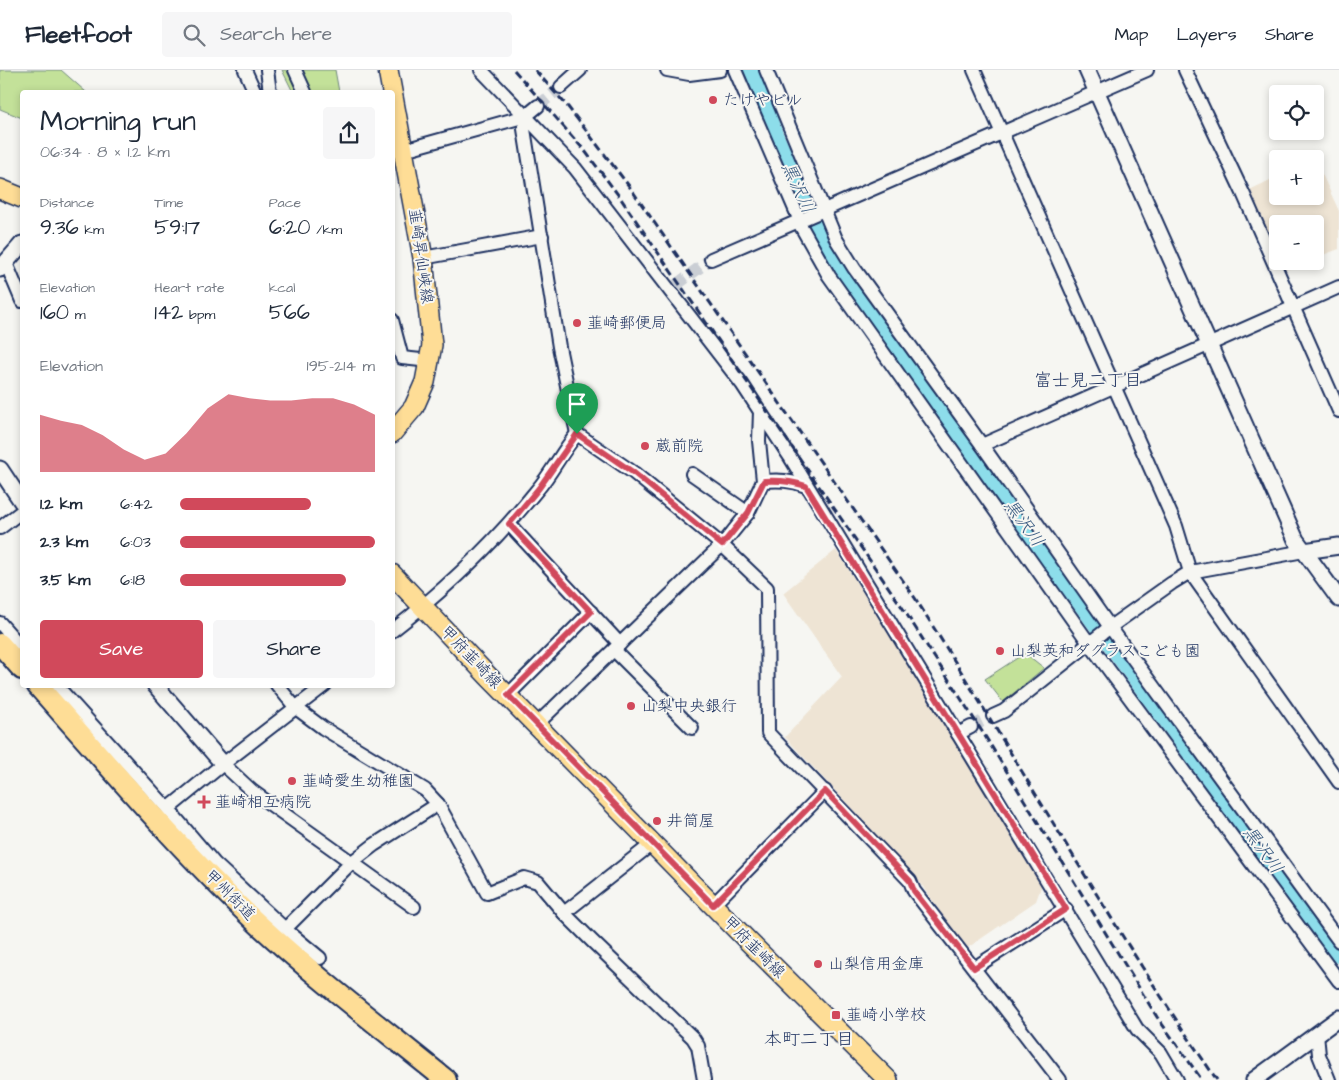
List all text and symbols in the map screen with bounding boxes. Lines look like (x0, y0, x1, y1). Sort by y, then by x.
search box (162, 12, 512, 57)
text: Fleetfoot (25, 18, 132, 52)
icon: search (180, 21, 208, 49)
text: Search here (220, 21, 332, 48)
text: Map (1114, 22, 1148, 47)
text: Layers (1176, 22, 1237, 47)
text: Share (1265, 22, 1314, 47)
map controls (1269, 85, 1324, 270)
button: locate (1269, 85, 1324, 140)
place label: たけやビル (723, 89, 803, 111)
marker: たけやビル (707, 94, 719, 106)
text: Morning run (40, 102, 196, 141)
button: share (323, 107, 375, 159)
text: 06:34 · 8 × 1.2 km (40, 141, 170, 163)
button: + (1269, 150, 1324, 205)
water label: 黒沢川 (775, 158, 821, 218)
text: Distance (40, 193, 94, 213)
text: Time (154, 193, 184, 213)
text: Pace (269, 193, 301, 213)
street label: 韮崎昇仙峡線 (403, 207, 439, 305)
text: 9.36 (40, 213, 79, 242)
text: 59:17 (154, 213, 200, 242)
text: 6:20 (269, 213, 311, 242)
button: − (1269, 215, 1324, 270)
text: km (79, 220, 104, 240)
text: /km (311, 220, 342, 240)
text: Elevation (40, 278, 95, 298)
text: Heart rate (154, 278, 225, 298)
text: kcal (269, 278, 295, 298)
text: 160 (40, 298, 69, 327)
text: 142 (154, 298, 183, 327)
text: 566 (269, 298, 310, 327)
text: m (69, 305, 86, 325)
text: bpm (183, 305, 215, 325)
place label: 韮崎郵便局 (587, 312, 667, 334)
marker: 韮崎郵便局 (571, 317, 583, 329)
text: Elevation (40, 355, 103, 377)
text: 195–214 m (307, 355, 375, 377)
district label: 富士見二丁目 (1034, 368, 1142, 393)
pin (556, 383, 598, 434)
icon: arrive (563, 390, 591, 418)
place label: 蔵前院 (655, 435, 703, 457)
marker: 蔵前院 (639, 440, 651, 452)
text: 1.2 km (40, 493, 82, 515)
text: 6:42 (120, 493, 153, 515)
water label: 黒沢川 (998, 494, 1050, 552)
text: 2.3 km (40, 531, 88, 553)
text: 6:03 (120, 531, 151, 553)
text: 3.5 km (40, 569, 90, 591)
text: 6:18 (120, 569, 145, 591)
button: Save (40, 620, 203, 678)
button: Share (213, 620, 375, 678)
street label: 甲府韮崎線 (435, 621, 507, 693)
place label: 山梨英和ダグラスこども園 (1010, 640, 1200, 662)
marker: 山梨英和ダグラスこども園 (994, 645, 1006, 657)
place label: 山梨中央銀行 (641, 695, 737, 717)
marker: 山梨中央銀行 (625, 700, 637, 712)
place label: 韮崎愛生幼稚園 (302, 770, 414, 792)
marker: 韮崎愛生幼稚園 (286, 775, 298, 787)
place label: 韮崎相互病院 (215, 791, 311, 813)
marker: 韮崎相互病院 (197, 795, 211, 809)
place label: 井筒屋 (667, 810, 715, 832)
marker: 井筒屋 (651, 815, 663, 827)
water label: 黒沢川 (1237, 821, 1289, 879)
street label: 甲州街道 (200, 865, 260, 925)
street label: 甲府韮崎線 (718, 911, 790, 983)
place label: 山梨信用金庫 (828, 953, 924, 975)
marker: 山梨信用金庫 (812, 958, 824, 970)
place label: 韮崎小学校 (846, 1004, 926, 1026)
marker: 韮崎小学校 (830, 1009, 842, 1021)
district label: 本町二丁目 (764, 1027, 854, 1052)

